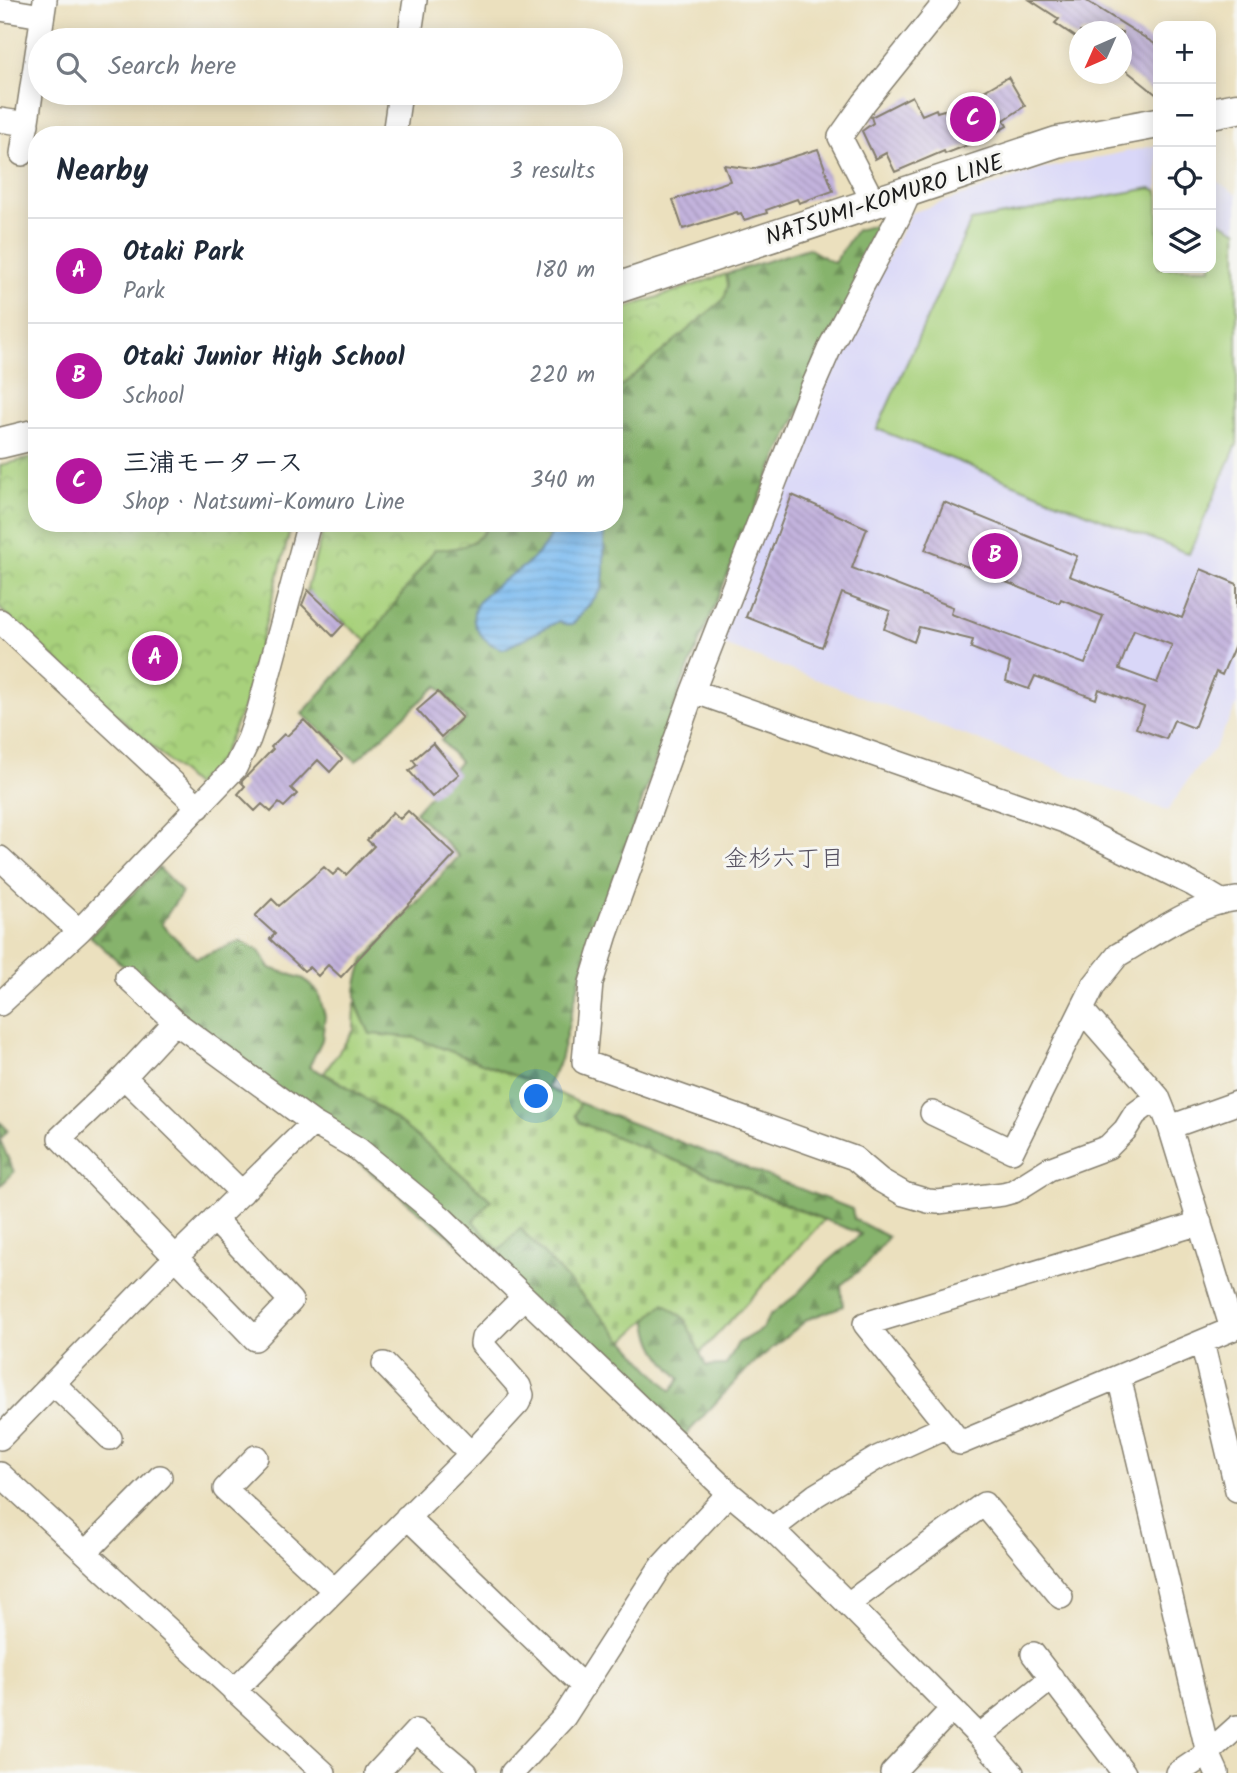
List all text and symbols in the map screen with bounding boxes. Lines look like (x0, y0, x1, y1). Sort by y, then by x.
north arrow (1069, 21, 1132, 84)
map controls (1153, 21, 1216, 273)
button: + (1153, 21, 1216, 84)
search box (28, 28, 623, 105)
text: Search here (108, 46, 236, 88)
icon: search (52, 48, 90, 86)
button: − (1153, 84, 1216, 147)
pin: C (950, 93, 996, 145)
street label: NATSUMI-KOMURO LINE (761, 145, 1009, 256)
button: locate (1153, 147, 1216, 210)
text: Nearby (56, 148, 148, 196)
text: 3 results (509, 154, 595, 190)
button: layers (1153, 210, 1216, 273)
text: Otaki Park (123, 232, 243, 274)
text: A (72, 253, 86, 289)
text: 180 m (535, 253, 595, 289)
text: Park (123, 274, 165, 310)
text: Otaki Junior High School (123, 337, 405, 379)
text: B (72, 358, 86, 394)
text: 220 m (529, 358, 595, 394)
text: School (123, 379, 184, 415)
text: 三浦モータース (123, 443, 303, 485)
text: C (72, 463, 86, 499)
text: 340 m (530, 463, 595, 499)
text: Shop · Natsumi-Komuro Line (123, 485, 405, 521)
pin: B (972, 530, 1018, 582)
pin: A (132, 632, 178, 684)
district label: 金杉六丁目 (724, 840, 844, 879)
your location (519, 1079, 553, 1113)

